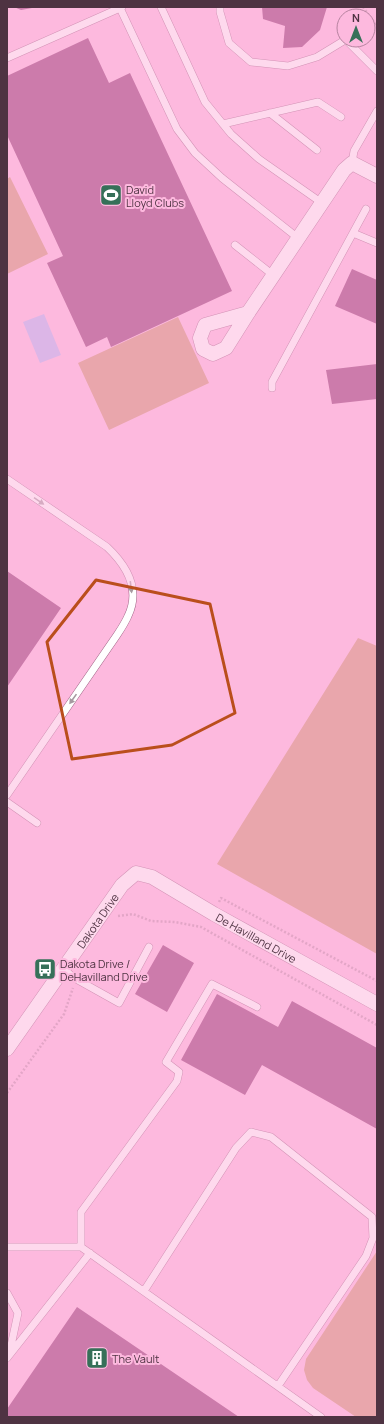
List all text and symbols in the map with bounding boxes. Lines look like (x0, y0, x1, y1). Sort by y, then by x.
north arrow (336, 8, 376, 48)
text: N (352, 10, 360, 25)
sports icon: David Lloyd Clubs (98, 182, 124, 208)
place label: David Lloyd Clubs (126, 182, 184, 210)
one-way arrow (34, 497, 44, 505)
one-way arrow (128, 581, 134, 593)
one-way arrow (69, 694, 77, 704)
street label: Dakota Drive (73, 890, 122, 951)
street label: De Havilland Drive (214, 909, 300, 966)
bus stop icon: Dakota Drive / DeHavilland Drive (32, 956, 58, 982)
place label: Dakota Drive / DeHavilland Drive (60, 956, 148, 984)
building icon: The Vault (84, 1345, 110, 1371)
place label: The Vault (112, 1351, 160, 1366)

